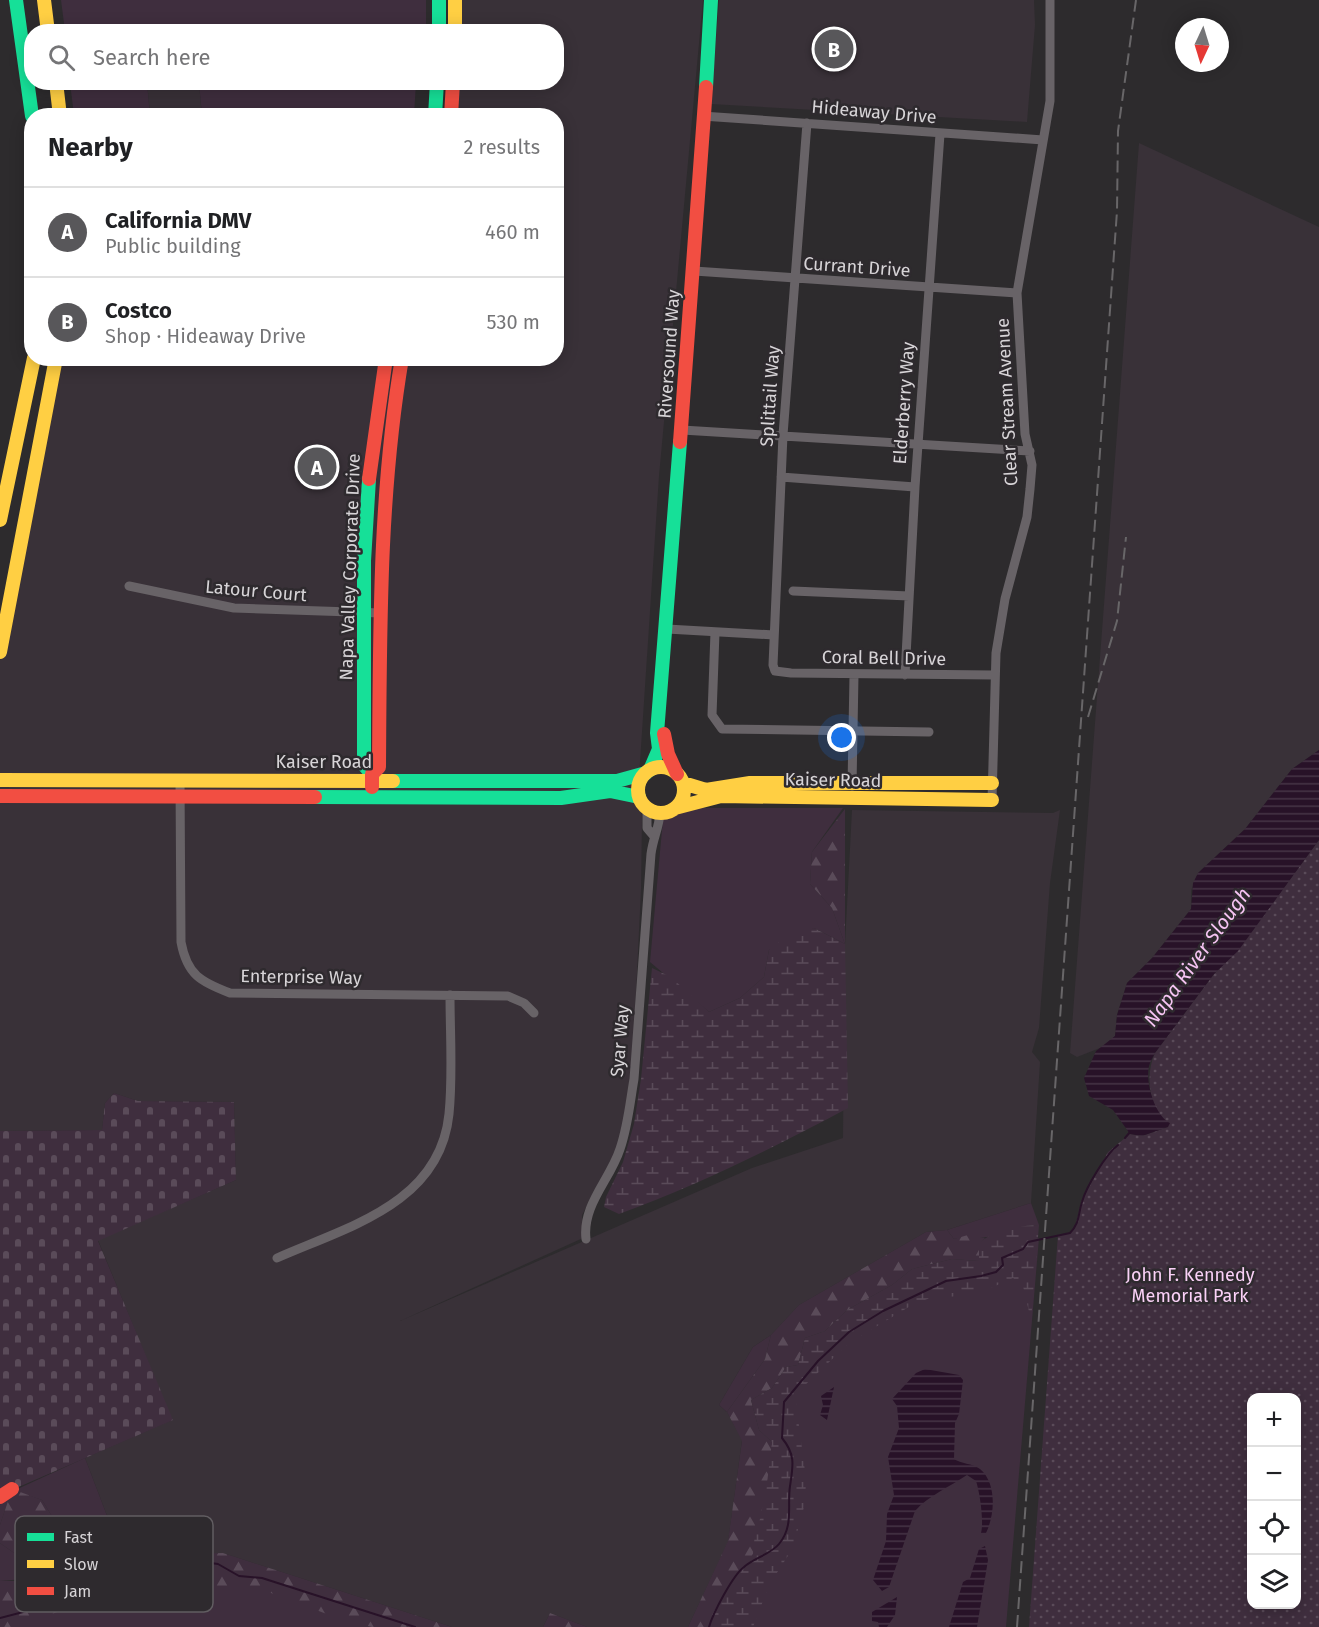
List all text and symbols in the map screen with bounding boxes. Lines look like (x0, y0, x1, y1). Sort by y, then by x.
north arrow (1175, 18, 1229, 72)
search box (24, 24, 564, 90)
pin: B (814, 26, 854, 72)
icon: search (45, 41, 78, 74)
text: Search here (93, 44, 211, 71)
street label: Hideaway Drive (811, 96, 937, 128)
text: Nearby (48, 132, 133, 163)
text: 2 results (463, 135, 540, 159)
text: California DMV (105, 207, 251, 234)
text: A (62, 220, 73, 244)
text: 460 m (485, 220, 540, 244)
text: Public building (105, 234, 241, 258)
street label: Currant Drive (803, 252, 911, 282)
street label: Riversound Way (654, 289, 684, 419)
text: Costco (105, 297, 172, 324)
text: B (61, 310, 74, 334)
text: 530 m (487, 310, 540, 334)
street label: Clear Stream Avenue (992, 317, 1022, 487)
text: Shop · Hideaway Drive (105, 324, 306, 348)
street label: Elderberry Way (889, 341, 919, 465)
street label: Splittail Way (755, 345, 785, 447)
pin: A (298, 444, 336, 490)
street label: Napa Valley Corporate Drive (335, 453, 365, 681)
street label: Latour Court (204, 576, 308, 606)
street label: Coral Bell Drive (822, 646, 946, 670)
your location (827, 723, 856, 752)
street label: Kaiser Road (276, 751, 372, 773)
street label: Kaiser Road (784, 768, 882, 792)
water label: Napa River Slough (1138, 883, 1256, 1031)
street label: Enterprise Way (240, 965, 362, 989)
street label: Syar Way (606, 1004, 634, 1078)
park label: John F. Kennedy Memorial Park (1125, 1264, 1255, 1307)
map controls (1247, 1393, 1301, 1609)
button: + (1247, 1393, 1301, 1447)
button: − (1247, 1447, 1301, 1501)
button: locate (1247, 1501, 1301, 1555)
legend (15, 1516, 213, 1612)
text: Fast (64, 1528, 93, 1547)
text: Slow (64, 1555, 99, 1574)
button: layers (1247, 1555, 1301, 1609)
text: Jam (64, 1582, 91, 1601)

